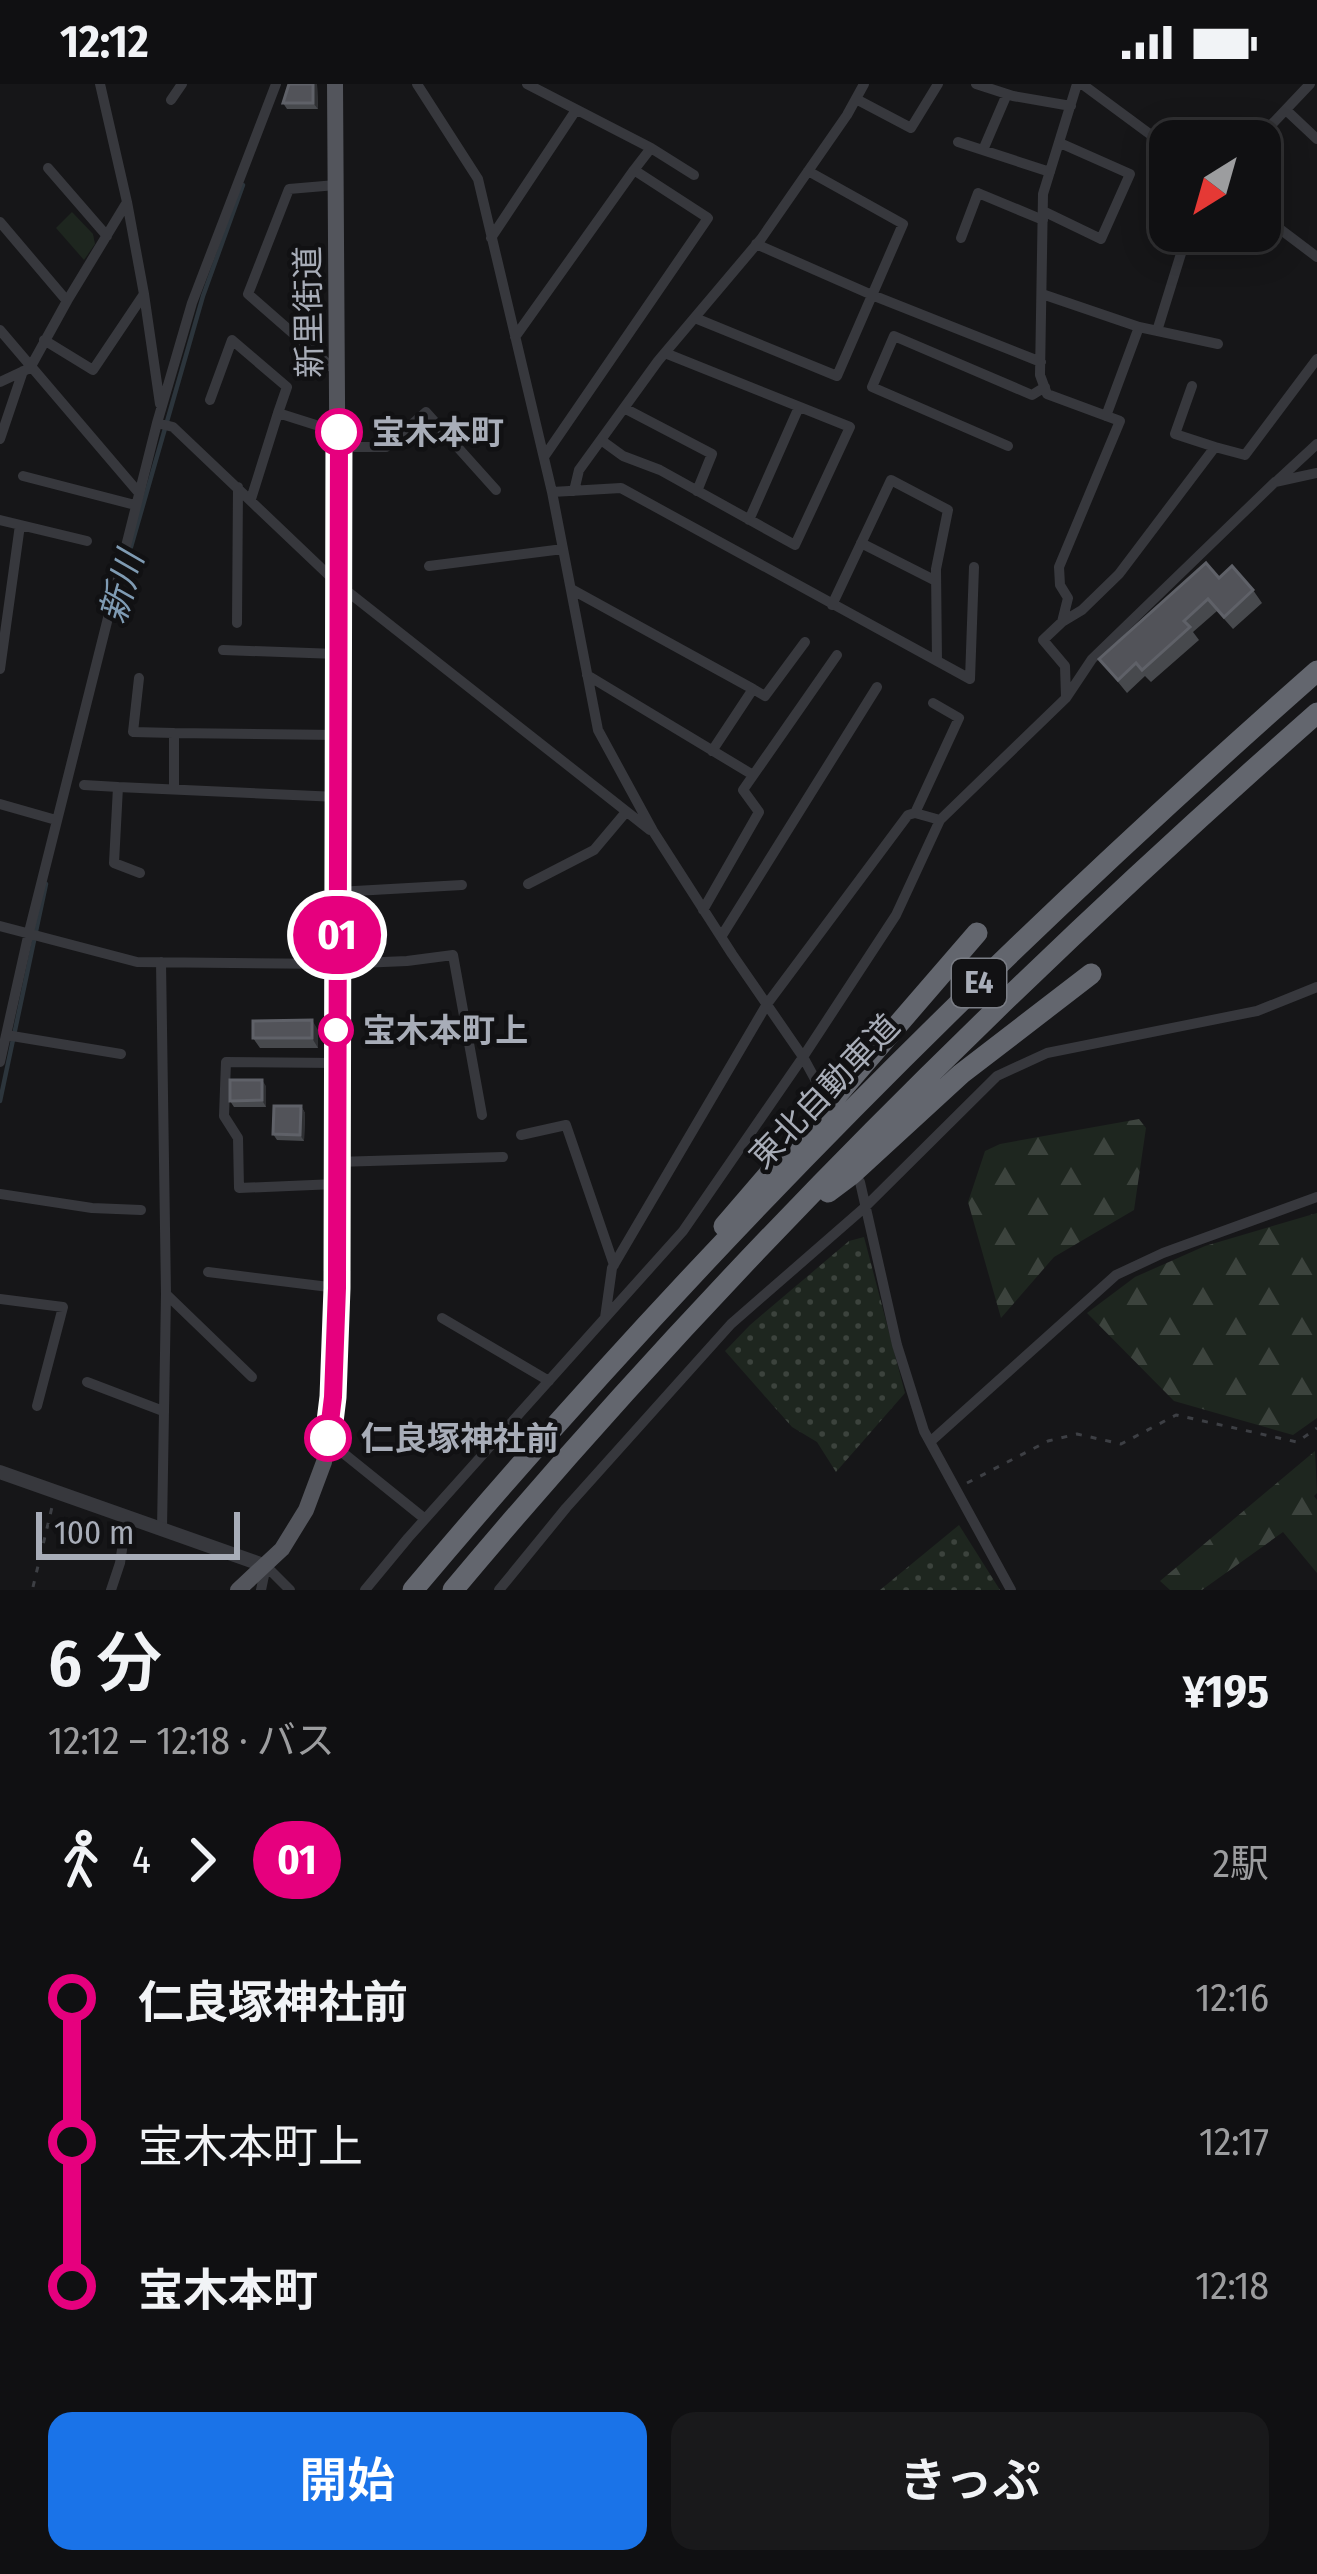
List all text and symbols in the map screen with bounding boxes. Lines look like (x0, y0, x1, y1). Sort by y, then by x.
text: 12:12 (60, 15, 149, 69)
north arrow (1149, 120, 1281, 252)
map controls (1149, 120, 1281, 252)
street label: 新里街道 (288, 246, 330, 378)
marker: 宝木本町 (317, 410, 361, 454)
place label: 宝木本町 (372, 413, 504, 453)
water label: 新川 (91, 543, 154, 628)
line badge: 01 (283, 896, 391, 974)
text: 01 (317, 910, 357, 960)
road number: E4 (952, 959, 1006, 1007)
street label: 東北自動車道 (742, 1007, 908, 1177)
place label: 宝木本町上 (363, 1011, 528, 1051)
marker: 宝木本町上 (320, 1014, 352, 1046)
marker: 仁良塚神社前 (306, 1416, 350, 1460)
place label: 仁良塚神社前 (361, 1419, 559, 1459)
scale bar (36, 1506, 240, 1559)
text: 100 m (54, 1513, 134, 1553)
text: 6 分 (48, 1624, 162, 1703)
text: ¥195 (1183, 1665, 1269, 1719)
text: 12:12 – 12:18 · バス (48, 1718, 335, 1764)
icon: walk (48, 1827, 114, 1893)
icon: forward (169, 1827, 235, 1893)
text: 01 (277, 1835, 317, 1885)
text: 4 (132, 1837, 151, 1883)
text: 2駅 (1213, 1841, 1269, 1887)
text: 12:16 (1195, 1975, 1269, 2021)
text: 仁良塚神社前 (138, 1976, 408, 2030)
text: 12:17 (1199, 2119, 1269, 2165)
text: 宝木本町上 (138, 2120, 363, 2174)
text: 12:18 (1195, 2263, 1269, 2309)
text: 宝木本町 (138, 2264, 318, 2318)
button: 開始 (48, 2412, 647, 2550)
button: きっぷ (671, 2412, 1269, 2550)

